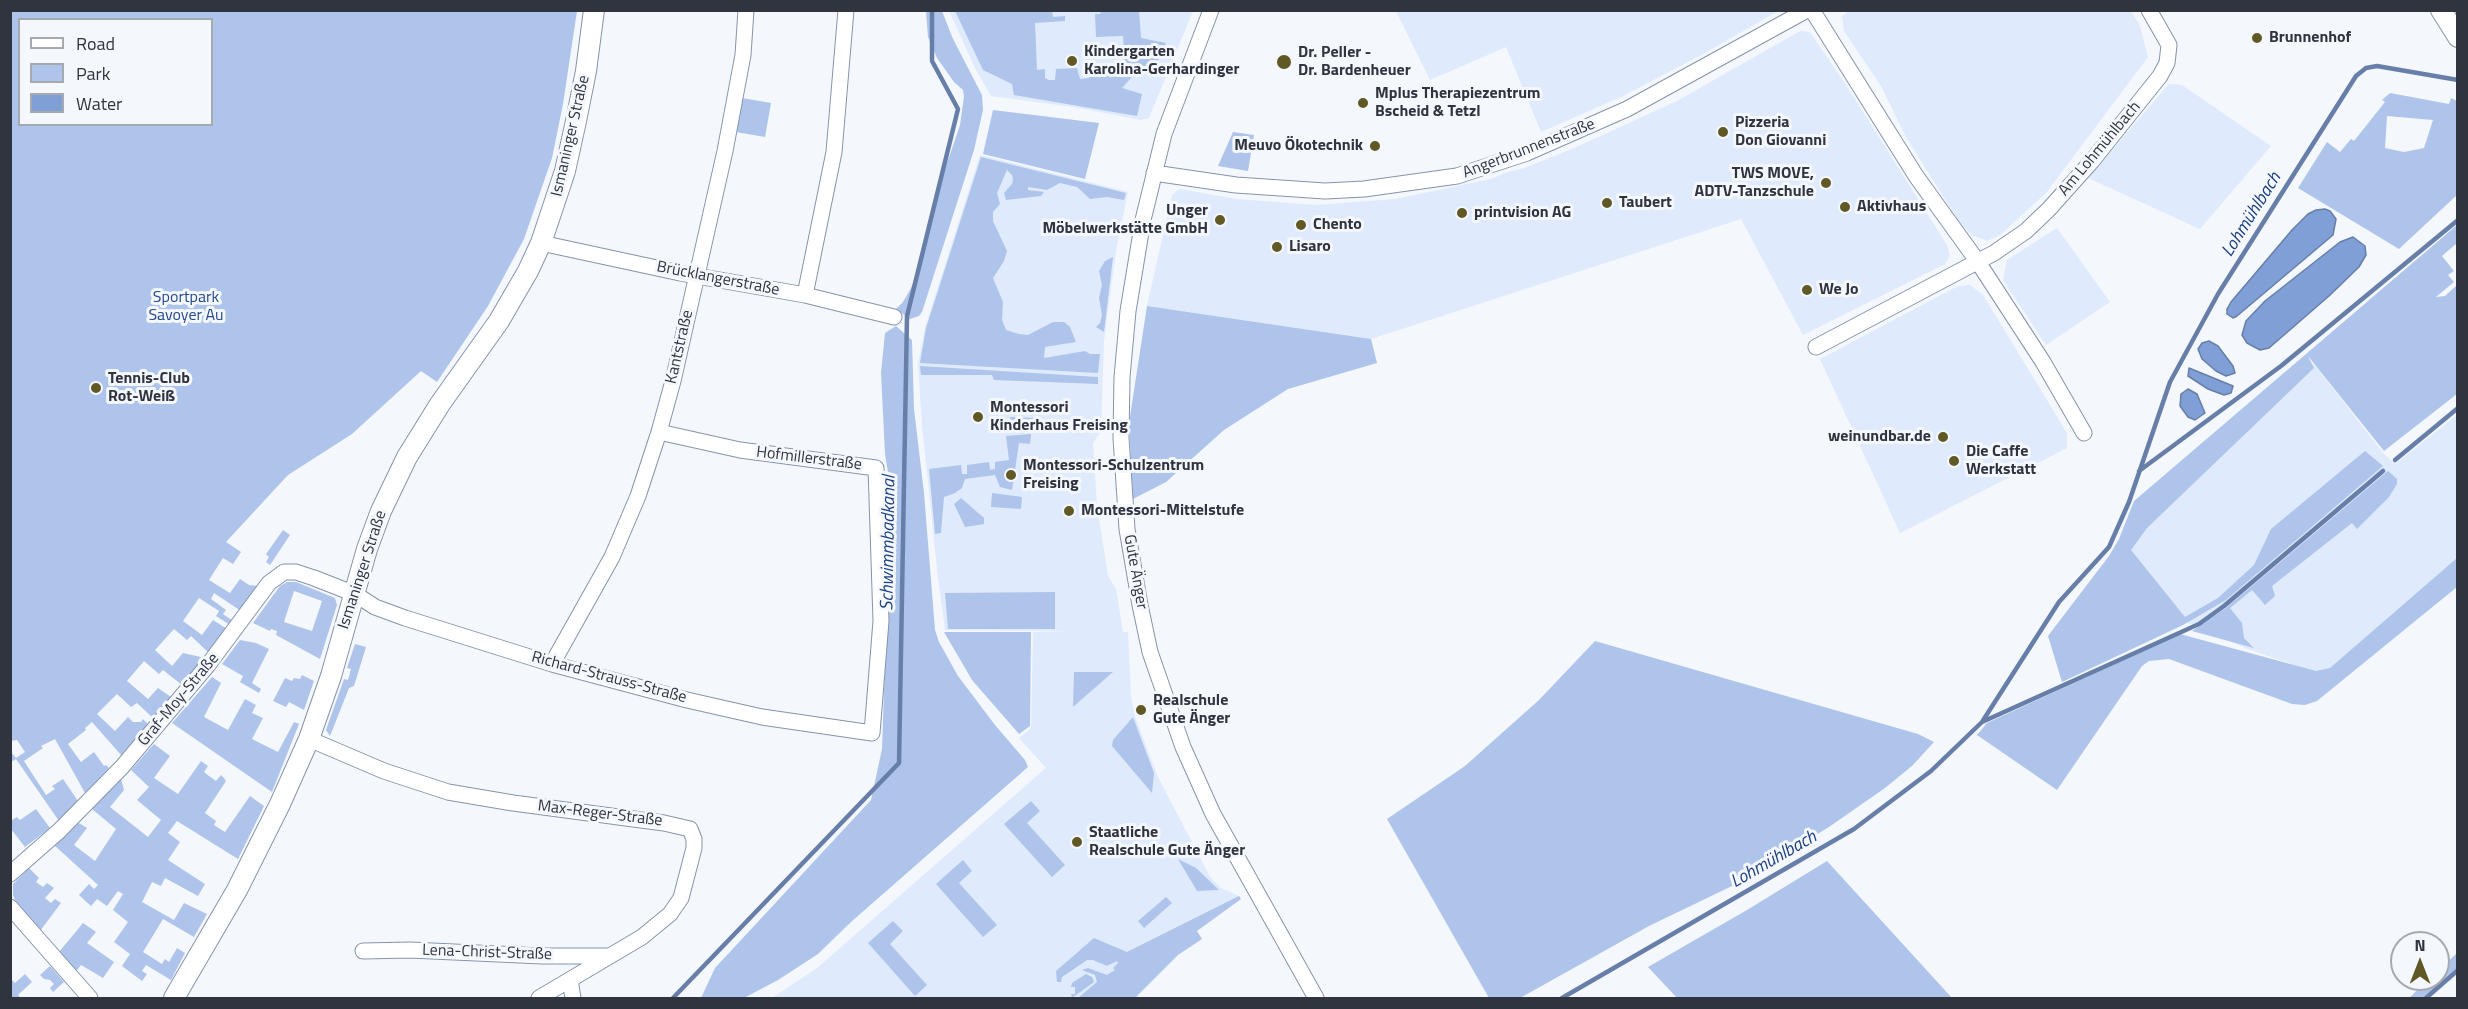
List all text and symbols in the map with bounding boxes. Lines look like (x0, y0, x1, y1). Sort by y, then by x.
legend (18, 18, 213, 126)
place label: Brunnenhof (2269, 28, 2351, 48)
text: Road (76, 30, 115, 57)
marker: Brunnenhof (2250, 31, 2264, 45)
place label: Kindergarten Karolina-Gerhardinger (1084, 42, 1239, 80)
place label: Dr. Peller - Dr. Bardenheuer (1298, 43, 1411, 81)
marker: Dr. Peller - Dr. Bardenheuer (1275, 53, 1293, 71)
marker: Kindergarten Karolina-Gerhardinger (1065, 54, 1079, 68)
text: Park (76, 60, 110, 87)
street label: Ismaninger Straße (548, 74, 594, 198)
place label: Mplus Therapiezentrum Bscheid & Tetzl (1375, 84, 1541, 122)
text: Water (76, 90, 122, 117)
marker: Mplus Therapiezentrum Bscheid & Tetzl (1356, 96, 1370, 110)
street label: Am Lohmühlbach (2055, 98, 2145, 200)
place label: Pizzeria Don Giovanni (1735, 113, 1826, 151)
street label: Angerbrunnenstraße (1460, 115, 1598, 183)
marker: Pizzeria Don Giovanni (1716, 125, 1730, 139)
place label: Meuvo Ökotechnik (1234, 136, 1363, 156)
marker: Meuvo Ökotechnik (1368, 139, 1382, 153)
place label: TWS MOVE, ADTV-Tanzschule (1695, 164, 1814, 202)
water label: Lohmühlbach (2218, 169, 2286, 261)
marker: TWS MOVE, ADTV-Tanzschule (1819, 176, 1833, 190)
place label: Taubert (1619, 193, 1672, 213)
marker: Taubert (1600, 196, 1614, 210)
place label: Aktivhaus (1857, 197, 1926, 217)
marker: Aktivhaus (1838, 200, 1852, 214)
place label: Unger Möbelwerkstätte GmbH (1042, 201, 1208, 239)
place label: printvision AG (1474, 203, 1571, 223)
marker: printvision AG (1455, 206, 1469, 220)
marker: Unger Möbelwerkstätte GmbH (1213, 213, 1227, 227)
place label: Chento (1313, 215, 1362, 235)
marker: Chento (1294, 218, 1308, 232)
place label: Lisaro (1289, 237, 1331, 257)
marker: Lisaro (1270, 240, 1284, 254)
street label: Brücklangerstraße (655, 258, 781, 300)
place label: We Jo (1819, 280, 1859, 300)
marker: We Jo (1800, 283, 1814, 297)
park label: Sportpark Savoyer Au (148, 288, 224, 326)
street label: Kantstraße (662, 308, 698, 386)
place label: Tennis-Club Rot-Weiß (108, 369, 190, 407)
marker: Tennis-Club Rot-Weiß (89, 381, 103, 395)
place label: Montessori Kinderhaus Freising (990, 398, 1128, 436)
marker: Montessori Kinderhaus Freising (971, 410, 985, 424)
place label: weinundbar.de (1828, 427, 1931, 447)
marker: weinundbar.de (1936, 430, 1950, 444)
place label: Die Caffe Werkstatt (1966, 442, 2036, 480)
street label: Hofmillerstraße (755, 443, 863, 475)
marker: Die Caffe Werkstatt (1947, 454, 1961, 468)
place label: Montessori-Schulzentrum Freising (1023, 456, 1204, 494)
marker: Montessori-Schulzentrum Freising (1004, 468, 1018, 482)
water label: Schwimmbadkanal (877, 475, 901, 611)
place label: Montessori-Mittelstufe (1081, 501, 1244, 521)
marker: Montessori-Mittelstufe (1062, 504, 1076, 518)
street label: Ismaninger Straße (335, 508, 391, 632)
street label: Gute Änger (1119, 533, 1151, 611)
street label: Richard-Strauss-Straße (529, 648, 689, 708)
street label: Graf-Moy-Straße (134, 650, 224, 750)
place label: Realschule Gute Änger (1153, 691, 1230, 729)
marker: Realschule Gute Änger (1134, 703, 1148, 717)
street label: Max-Reger-Straße (536, 797, 664, 831)
place label: Staatliche Realschule Gute Änger (1089, 823, 1245, 861)
water label: Lohmühlbach (1727, 827, 1821, 893)
marker: Staatliche Realschule Gute Änger (1070, 835, 1084, 849)
north arrow (2390, 931, 2450, 991)
text: N (2414, 933, 2426, 957)
street label: Lena-Christ-Straße (422, 941, 552, 965)

